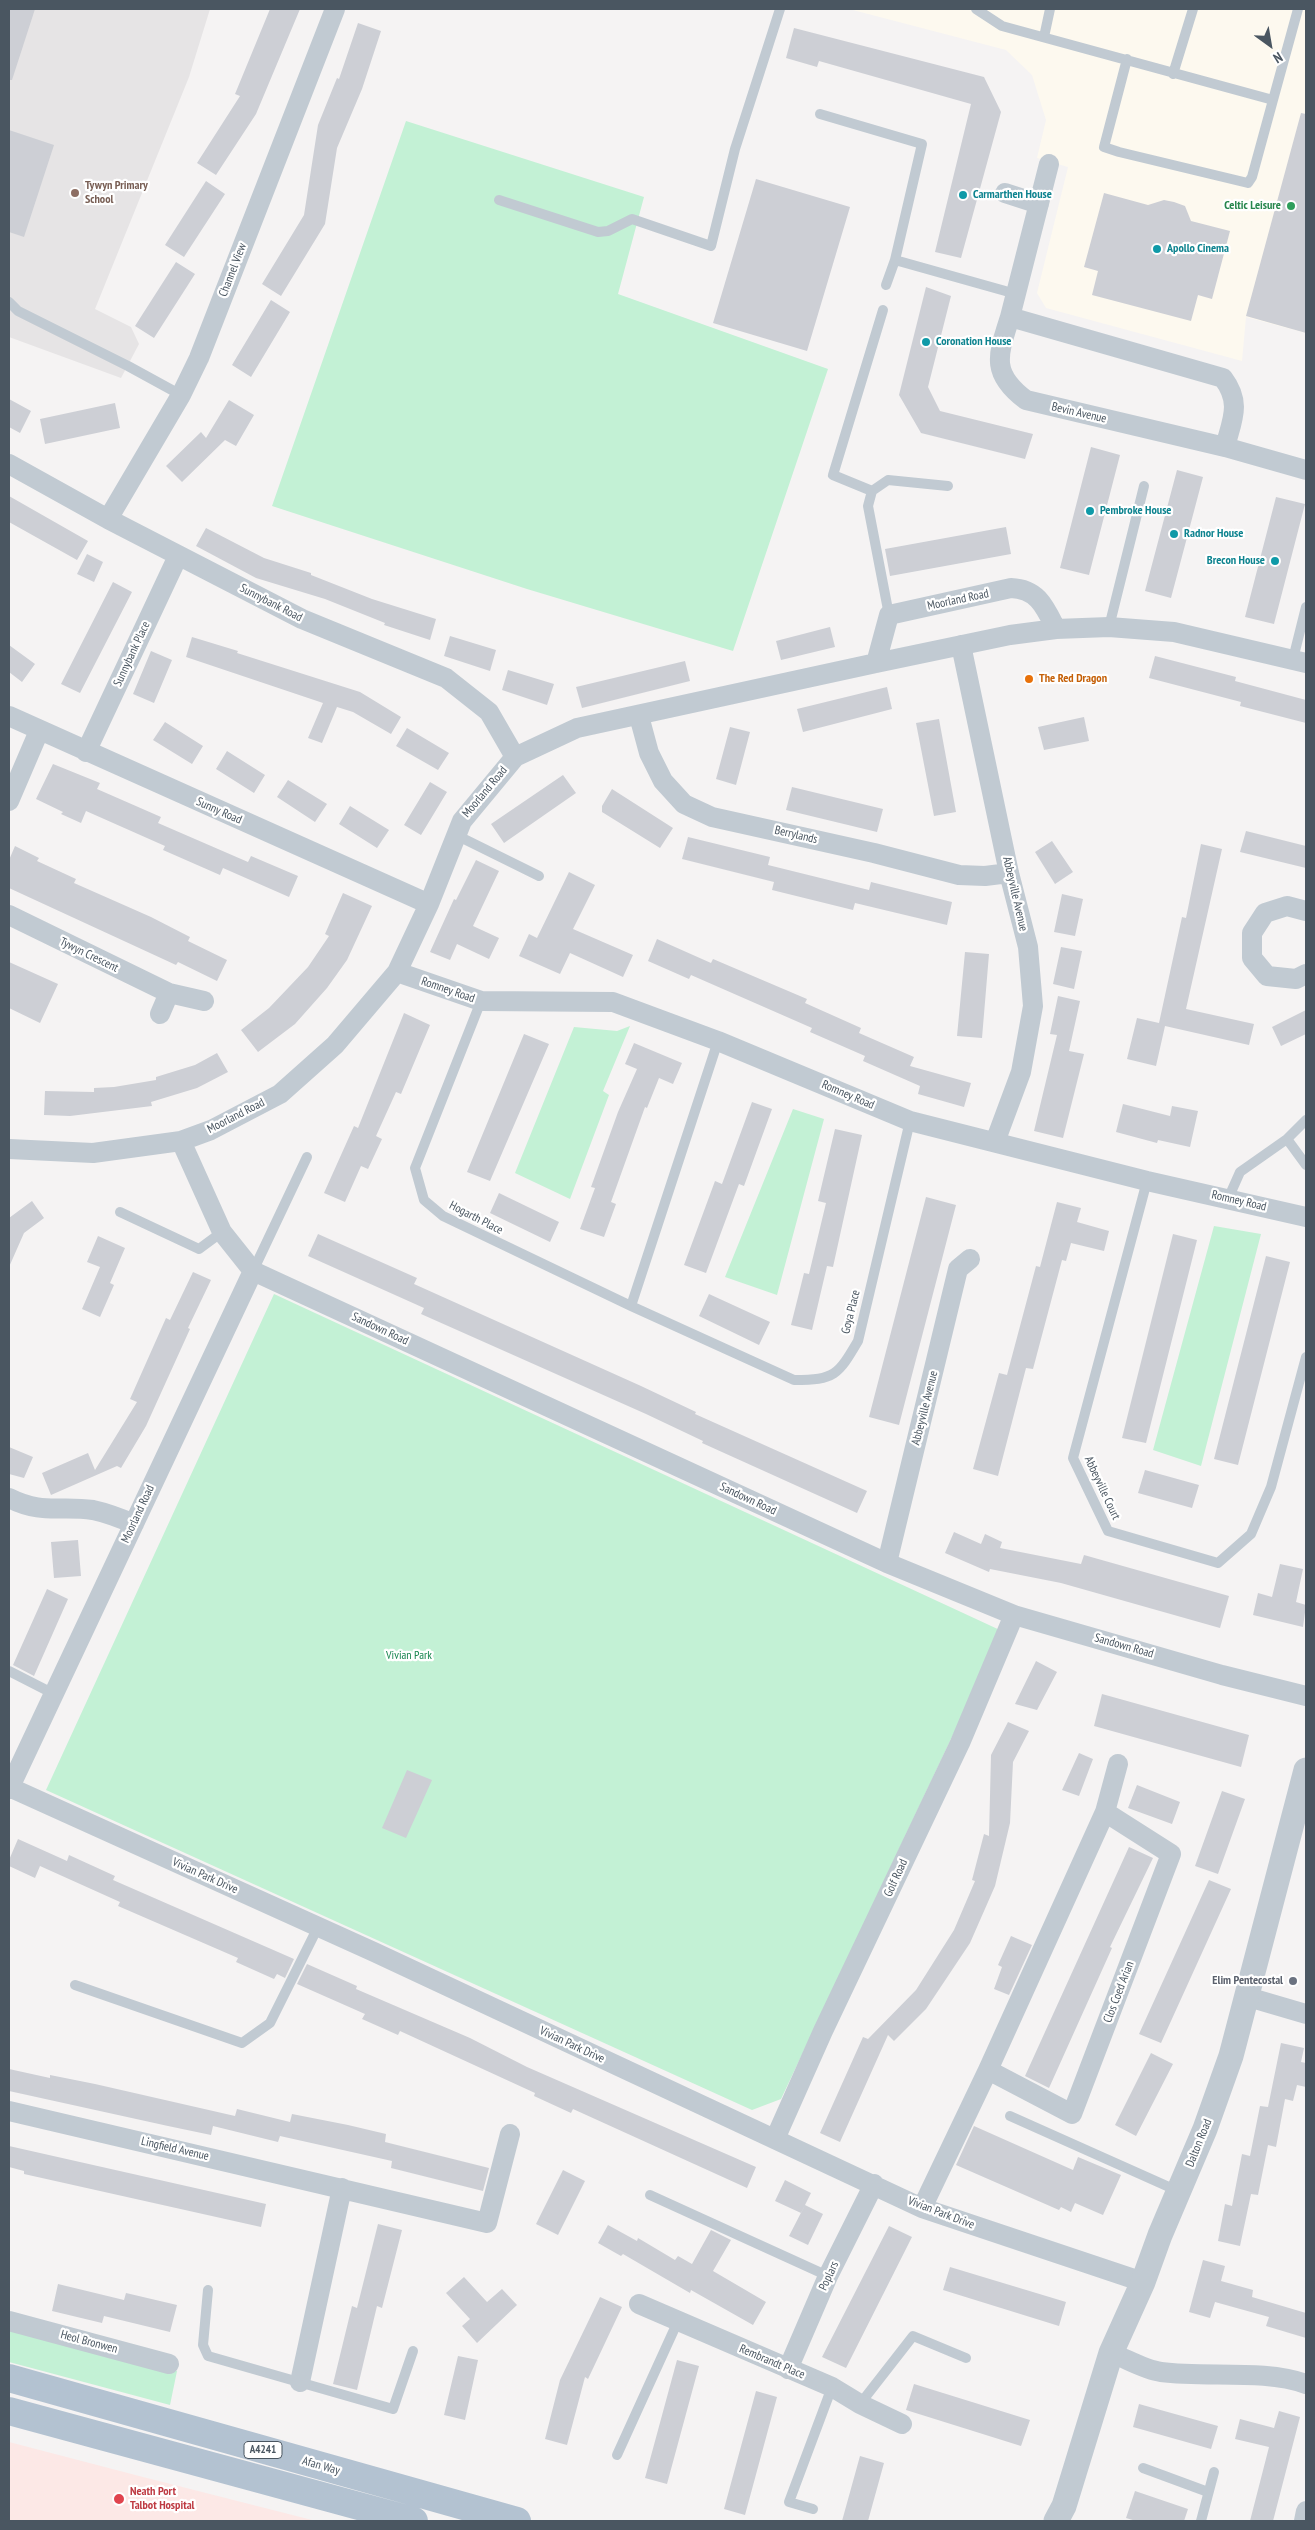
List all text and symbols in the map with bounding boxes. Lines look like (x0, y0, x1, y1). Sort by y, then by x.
north arrow (1245, 20, 1295, 70)
text: N (1270, 48, 1286, 67)
place label: Tywyn Primary School (85, 179, 148, 207)
marker: Tywyn Primary School (69, 187, 81, 199)
place label: Carmarthen House (973, 188, 1052, 202)
marker: Carmarthen House (957, 189, 969, 201)
place label: Celtic Leisure (1224, 199, 1281, 213)
marker: Celtic Leisure (1285, 200, 1297, 212)
street label: Channel View (216, 241, 250, 299)
place label: Apollo Cinema (1167, 242, 1229, 256)
marker: Apollo Cinema (1151, 243, 1163, 255)
place label: Coronation House (936, 335, 1011, 349)
marker: Coronation House (920, 336, 932, 348)
street label: Bevin Avenue (1050, 400, 1108, 426)
place label: Pembroke House (1100, 504, 1171, 518)
marker: Pembroke House (1084, 505, 1096, 517)
place label: Radnor House (1184, 527, 1243, 541)
marker: Radnor House (1168, 528, 1180, 540)
place label: Brecon House (1207, 554, 1265, 568)
marker: Brecon House (1269, 555, 1281, 567)
street label: Sunnybank Road (237, 581, 305, 625)
street label: Moorland Road (926, 586, 990, 614)
street label: Sunnybank Place (111, 619, 153, 689)
place label: The Red Dragon (1039, 672, 1107, 686)
marker: The Red Dragon (1023, 673, 1035, 685)
street label: Moorland Road (459, 763, 511, 821)
street label: Sunny Road (194, 795, 244, 827)
street label: Berrylands (773, 823, 819, 847)
street label: Abbeyville Avenue (999, 855, 1031, 933)
street label: Tywyn Crescent (57, 935, 121, 975)
street label: Romney Road (419, 974, 477, 1006)
street label: Romney Road (819, 1077, 877, 1113)
street label: Moorland Road (205, 1095, 267, 1137)
street label: Romney Road (1210, 1188, 1268, 1214)
street label: Hogarth Place (447, 1198, 505, 1238)
street label: Goya Place (839, 1288, 863, 1336)
street label: Sandown Road (349, 1310, 411, 1348)
street label: Abbeyville Avenue (909, 1369, 941, 1447)
street label: Abbeyville Court (1081, 1454, 1123, 1522)
street label: Sandown Road (717, 1480, 779, 1518)
street label: Moorland Road (118, 1483, 158, 1545)
street label: Sandown Road (1093, 1631, 1155, 1661)
park label: Vivian Park (386, 1649, 432, 1663)
street label: Vivian Park Drive (170, 1855, 240, 1897)
street label: Golf Road (881, 1857, 911, 1899)
street label: Clos Coed Arian (1101, 1959, 1137, 2025)
place label: Elim Pentecostal (1212, 1974, 1283, 1988)
marker: Elim Pentecostal (1287, 1975, 1299, 1987)
street label: Vivian Park Drive (537, 2024, 607, 2066)
street label: Dalton Road (1183, 2117, 1215, 2169)
street label: Lingfield Avenue (140, 2134, 210, 2164)
street label: Vivian Park Drive (906, 2194, 976, 2232)
street label: Poplars (816, 2259, 842, 2293)
street label: Heol Bronwen (59, 2327, 119, 2357)
street label: Rembrandt Place (737, 2342, 807, 2382)
road number: A4241 (244, 2442, 282, 2458)
street label: Afan Way (301, 2454, 341, 2478)
place label: Neath Port Talbot Hospital (130, 2485, 194, 2513)
marker: Neath Port Talbot Hospital (112, 2492, 126, 2506)

